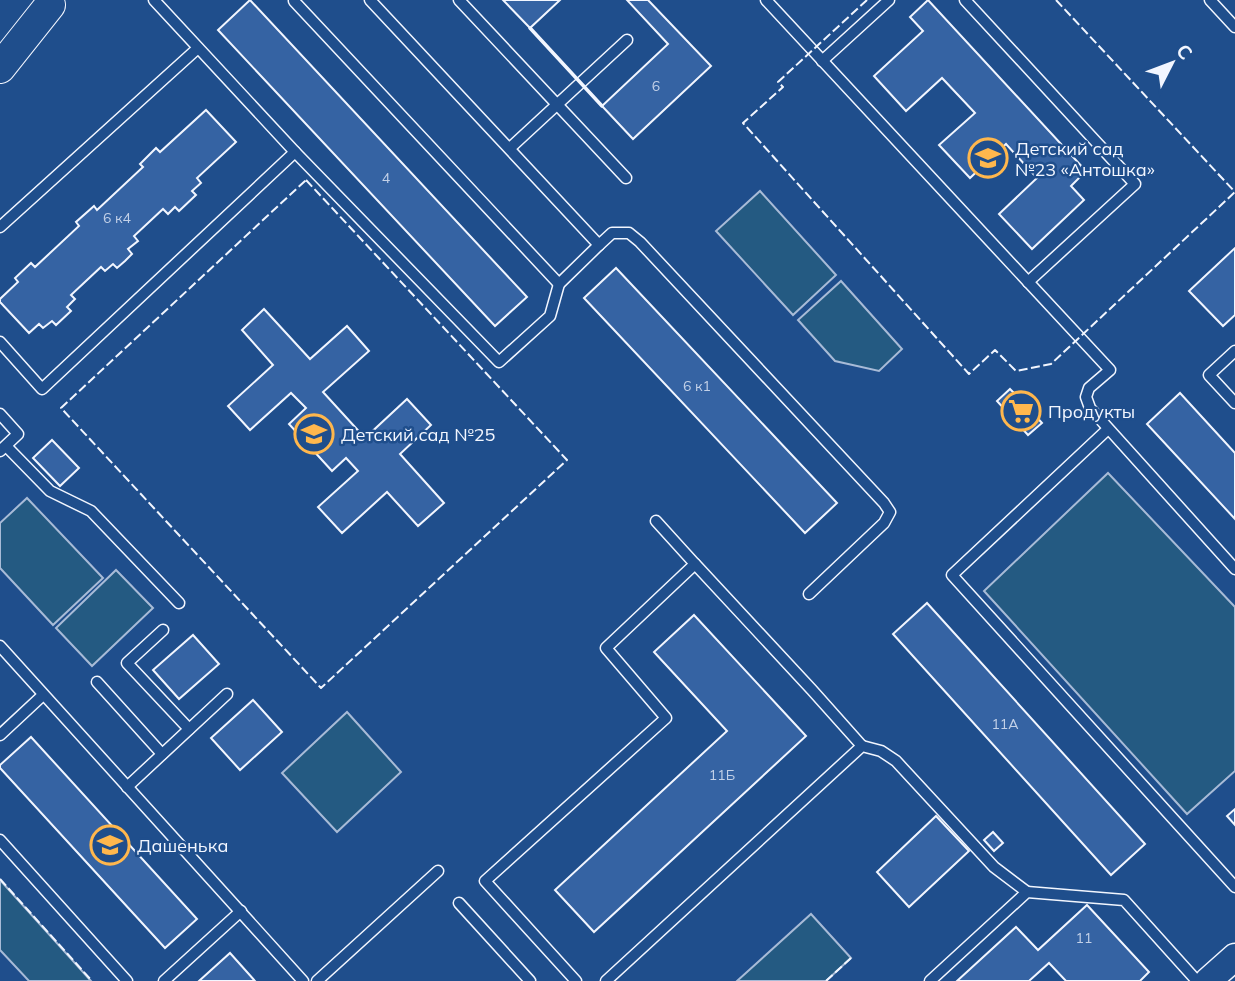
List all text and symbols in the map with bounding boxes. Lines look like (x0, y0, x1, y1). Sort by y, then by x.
north arrow (1137, 28, 1207, 98)
text: С (1171, 39, 1198, 64)
house number: 6 (652, 77, 660, 95)
school or university icon: Детский сад №23 «Антошка» (967, 137, 1009, 179)
place label: Детский сад №23 «Антошка» (1015, 137, 1155, 181)
house number: 4 (382, 169, 391, 187)
house number: 6 к4 (103, 209, 132, 227)
house number: 6 к1 (683, 377, 711, 395)
supermarket icon: Продукты (1000, 390, 1042, 432)
place label: Продукты (1048, 400, 1135, 423)
school or university icon: Детский сад №25 (293, 413, 335, 455)
place label: Детский сад №25 (341, 423, 496, 446)
house number: 11А (991, 715, 1019, 733)
house number: 11Б (709, 766, 735, 784)
school or university icon: Дашенька (89, 824, 131, 866)
place label: Дашенька (137, 834, 228, 857)
house number: 11 (1076, 929, 1092, 947)

